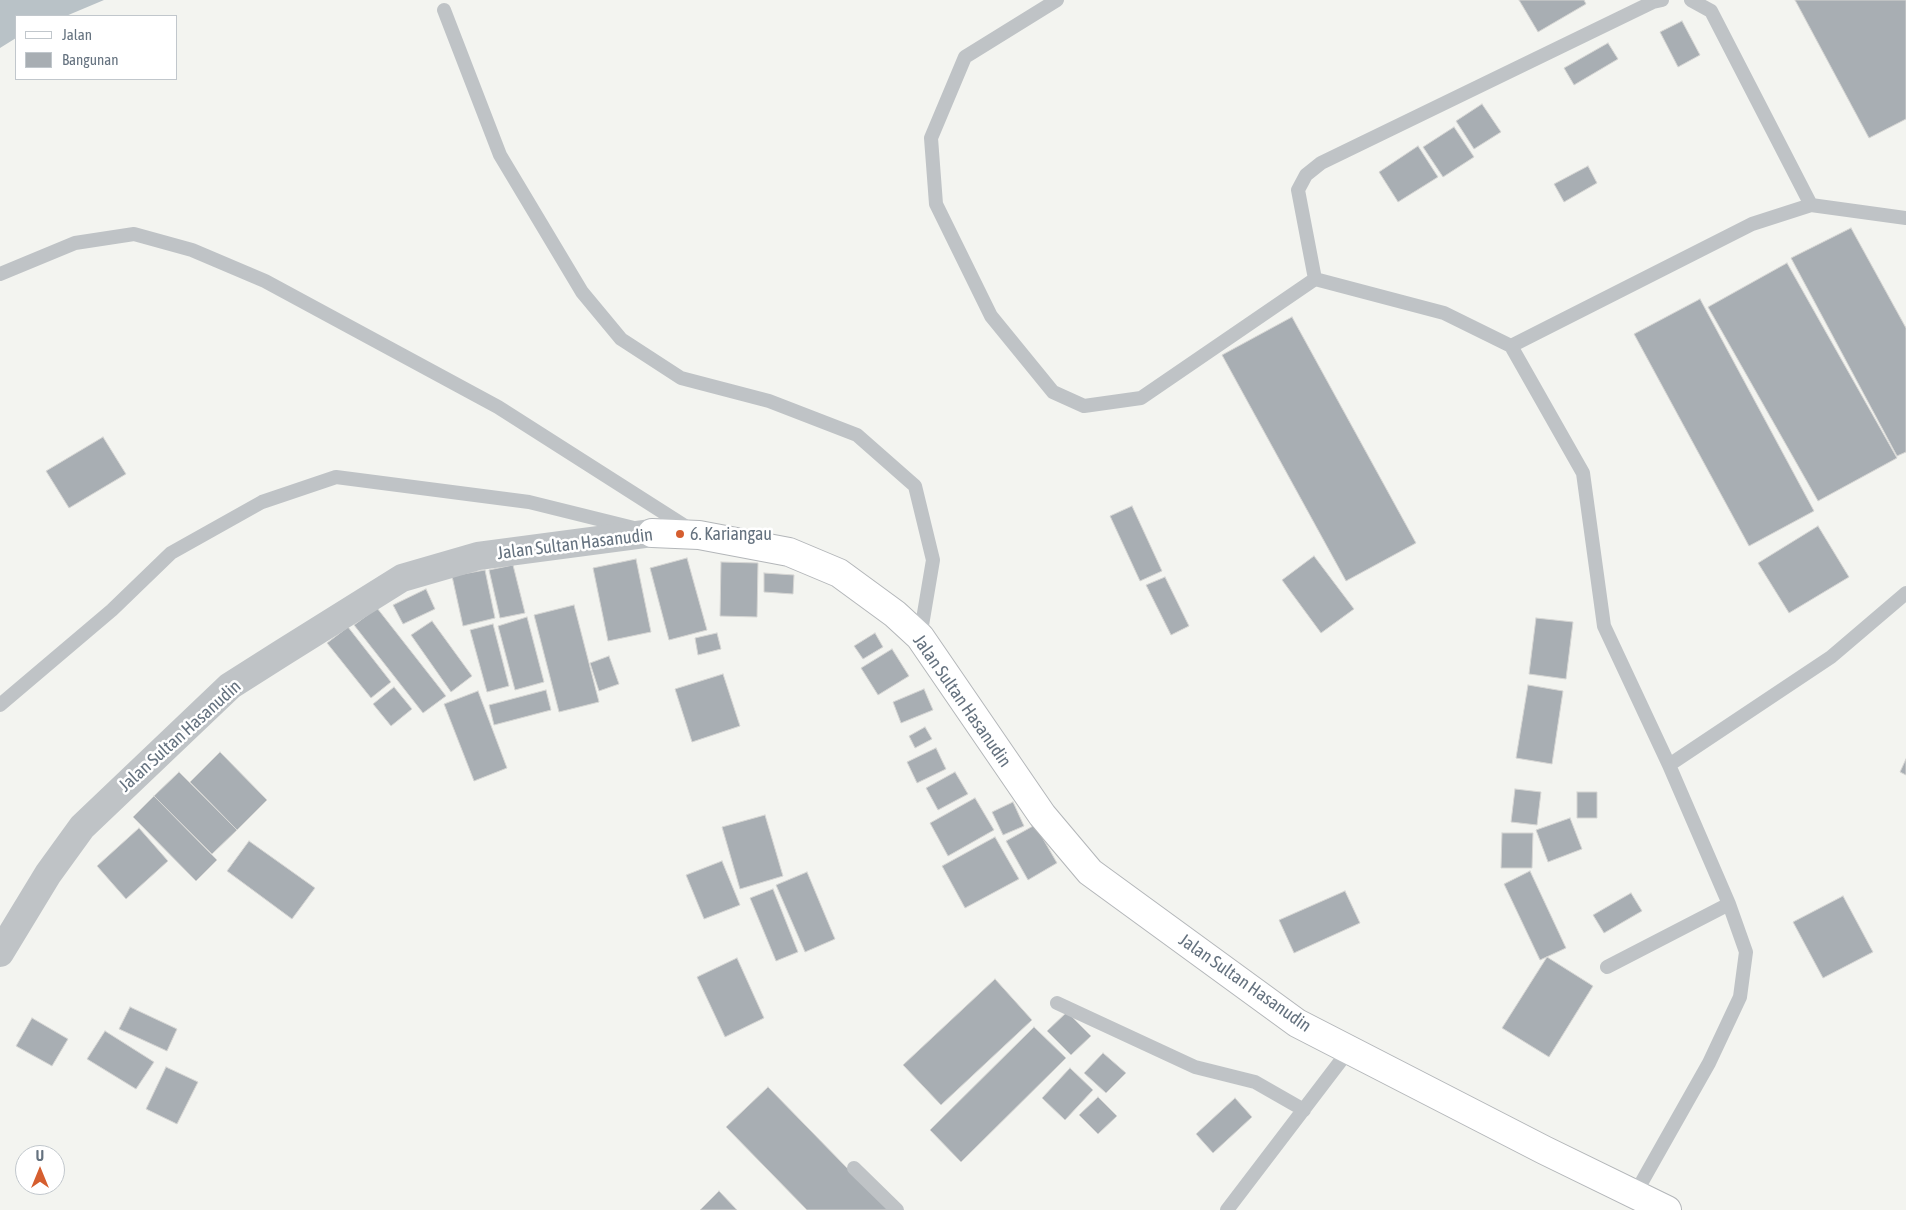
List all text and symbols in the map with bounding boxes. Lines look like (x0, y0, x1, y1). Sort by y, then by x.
legend (15, 15, 178, 80)
text: Jalan (62, 26, 92, 43)
text: Bangunan (62, 51, 119, 68)
place label: 6. Kariangau (690, 523, 772, 545)
street label: Jalan Sultan Hasanudin (496, 524, 654, 564)
marker: 6. Kariangau (674, 528, 686, 540)
street label: Jalan Sultan Hasanudin (908, 631, 1016, 771)
street label: Jalan Sultan Hasanudin (115, 676, 245, 796)
street label: Jalan Sultan Hasanudin (1175, 929, 1315, 1037)
north arrow (15, 1145, 65, 1195)
text: U (36, 1148, 44, 1164)

